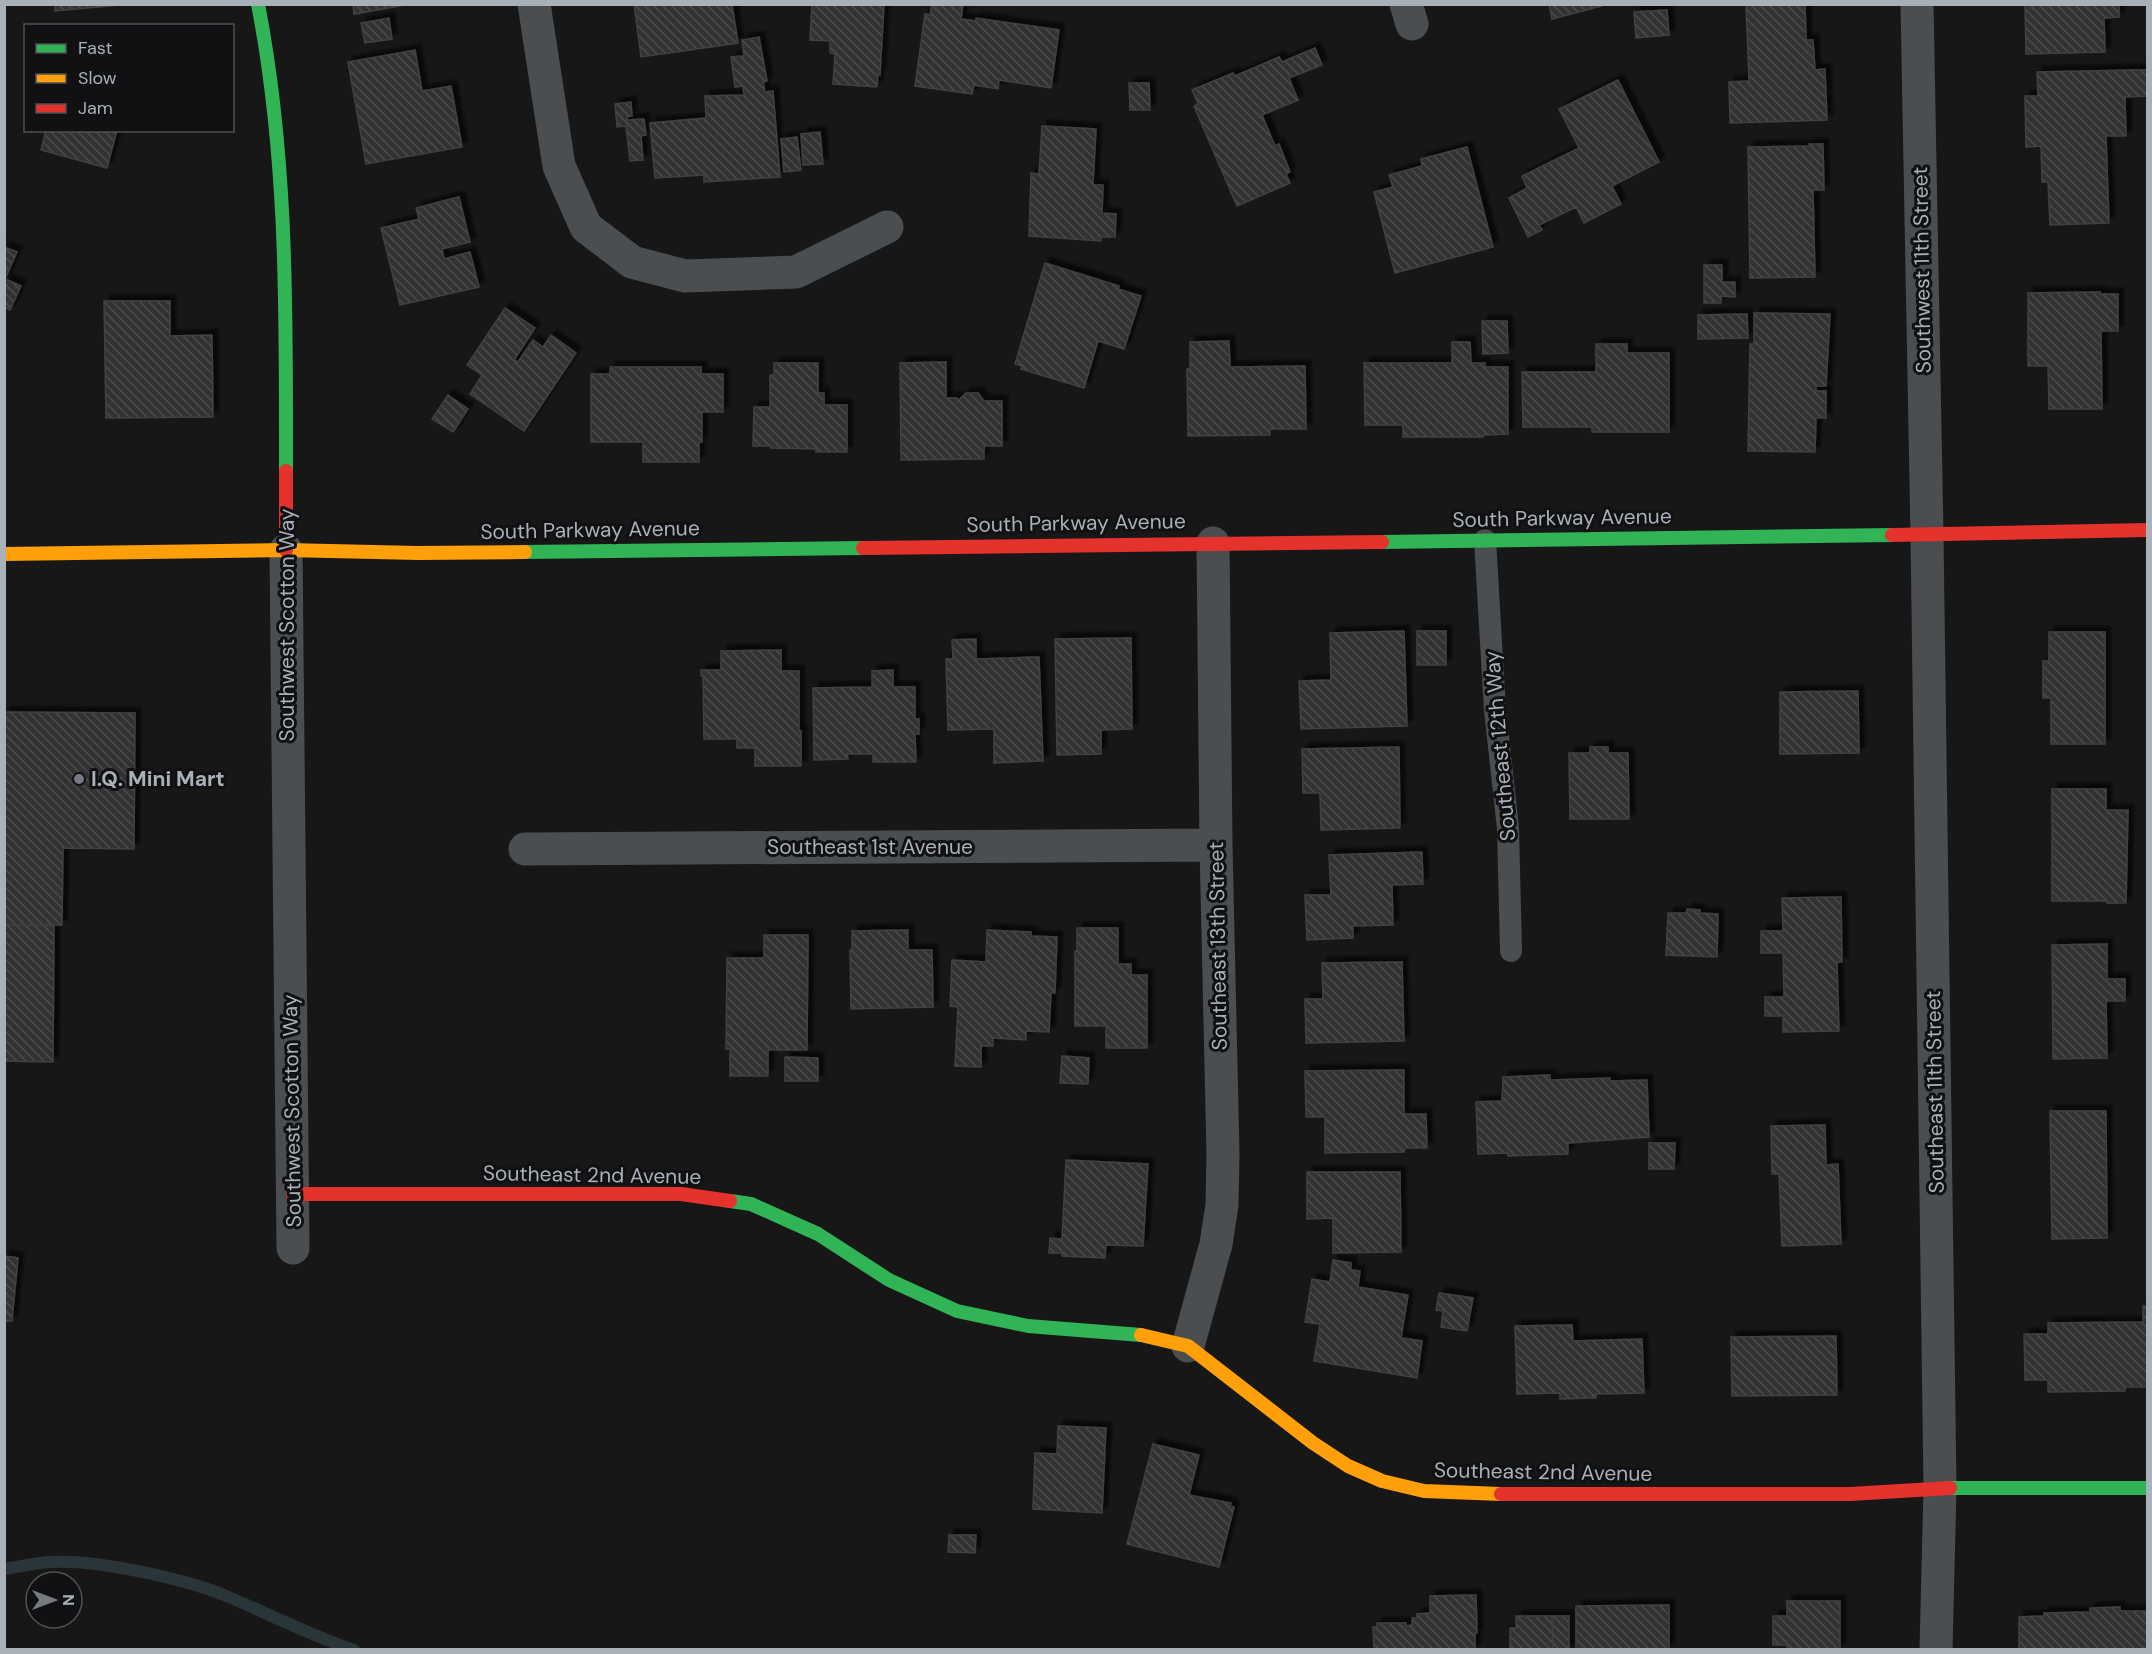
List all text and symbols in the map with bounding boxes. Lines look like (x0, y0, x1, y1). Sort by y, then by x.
legend (24, 24, 234, 132)
text: Fast (78, 36, 113, 60)
text: Slow (78, 66, 117, 90)
text: Jam (78, 96, 113, 120)
street label: Southwest 11th Street (1906, 166, 1938, 374)
street label: South Parkway Avenue (1452, 502, 1672, 534)
street label: South Parkway Avenue (966, 507, 1186, 539)
street label: Southwest Scotton Way (273, 508, 301, 742)
street label: South Parkway Avenue (480, 514, 700, 546)
street label: Southeast 12th Way (1478, 649, 1522, 842)
place label: I.Q. Mini Mart (91, 765, 225, 793)
marker: I.Q. Mini Mart (72, 772, 86, 786)
street label: Southeast 1st Avenue (767, 833, 973, 861)
street label: Southeast 13th Street (1202, 841, 1234, 1051)
street label: Southeast 11th Street (1919, 990, 1951, 1194)
street label: Southwest Scotton Way (276, 994, 308, 1228)
street label: Southeast 2nd Avenue (483, 1159, 702, 1191)
street label: Southeast 2nd Avenue (1434, 1456, 1653, 1488)
north arrow (24, 1570, 84, 1630)
text: N (58, 1594, 79, 1606)

